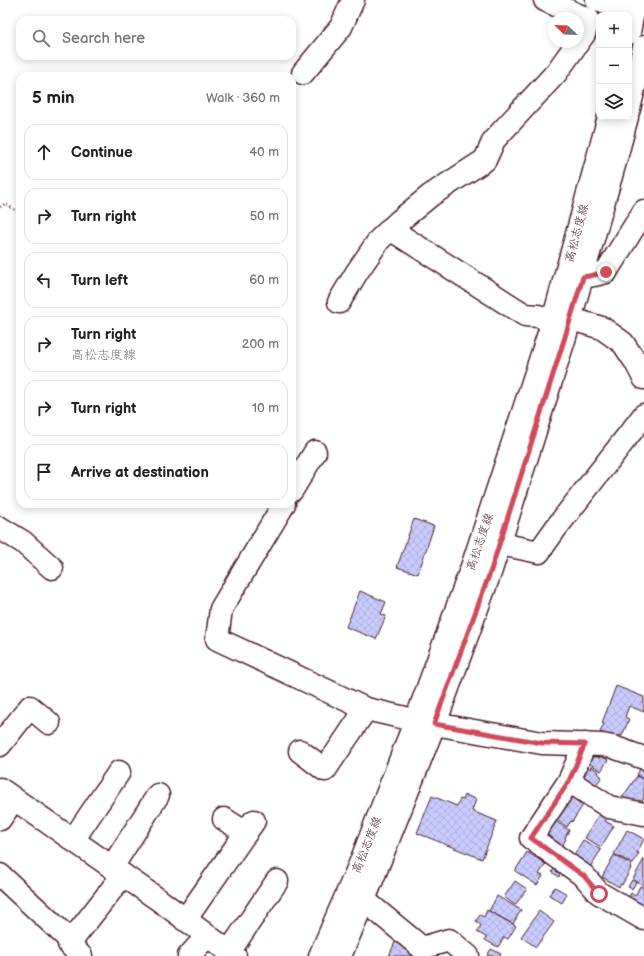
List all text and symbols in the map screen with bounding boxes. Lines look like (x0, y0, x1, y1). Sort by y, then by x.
north arrow (548, 12, 584, 48)
map controls (596, 12, 632, 120)
button: + (596, 12, 632, 48)
search box (16, 16, 296, 60)
icon: search (30, 27, 52, 49)
text: Search here (62, 29, 145, 48)
button: − (596, 48, 632, 84)
button: layers (596, 84, 632, 120)
text: 5 min (32, 88, 75, 108)
text: Walk · 360 m (206, 90, 280, 106)
icon: ahead (33, 141, 55, 163)
text: Continue (71, 143, 133, 162)
text: 40 m (249, 144, 279, 160)
street label: 高松志度線 (562, 202, 592, 264)
icon: right (33, 205, 55, 227)
text: Turn right (71, 207, 136, 226)
text: 50 m (250, 208, 279, 224)
route end (597, 263, 615, 281)
icon: left (33, 269, 55, 291)
text: Turn left (71, 271, 128, 290)
text: 60 m (249, 272, 279, 288)
text: Turn right (71, 325, 136, 344)
icon: right (33, 333, 55, 355)
text: 200 m (242, 336, 279, 352)
text: 高松志度線 (71, 347, 136, 363)
icon: right (33, 397, 55, 419)
text: Turn right (71, 399, 136, 418)
text: 10 m (252, 400, 279, 416)
icon: arrive (33, 461, 55, 483)
text: Arrive at destination (71, 463, 209, 482)
street label: 高松志度線 (463, 511, 497, 573)
street label: 高松志度線 (349, 814, 385, 876)
route start (590, 885, 608, 903)

